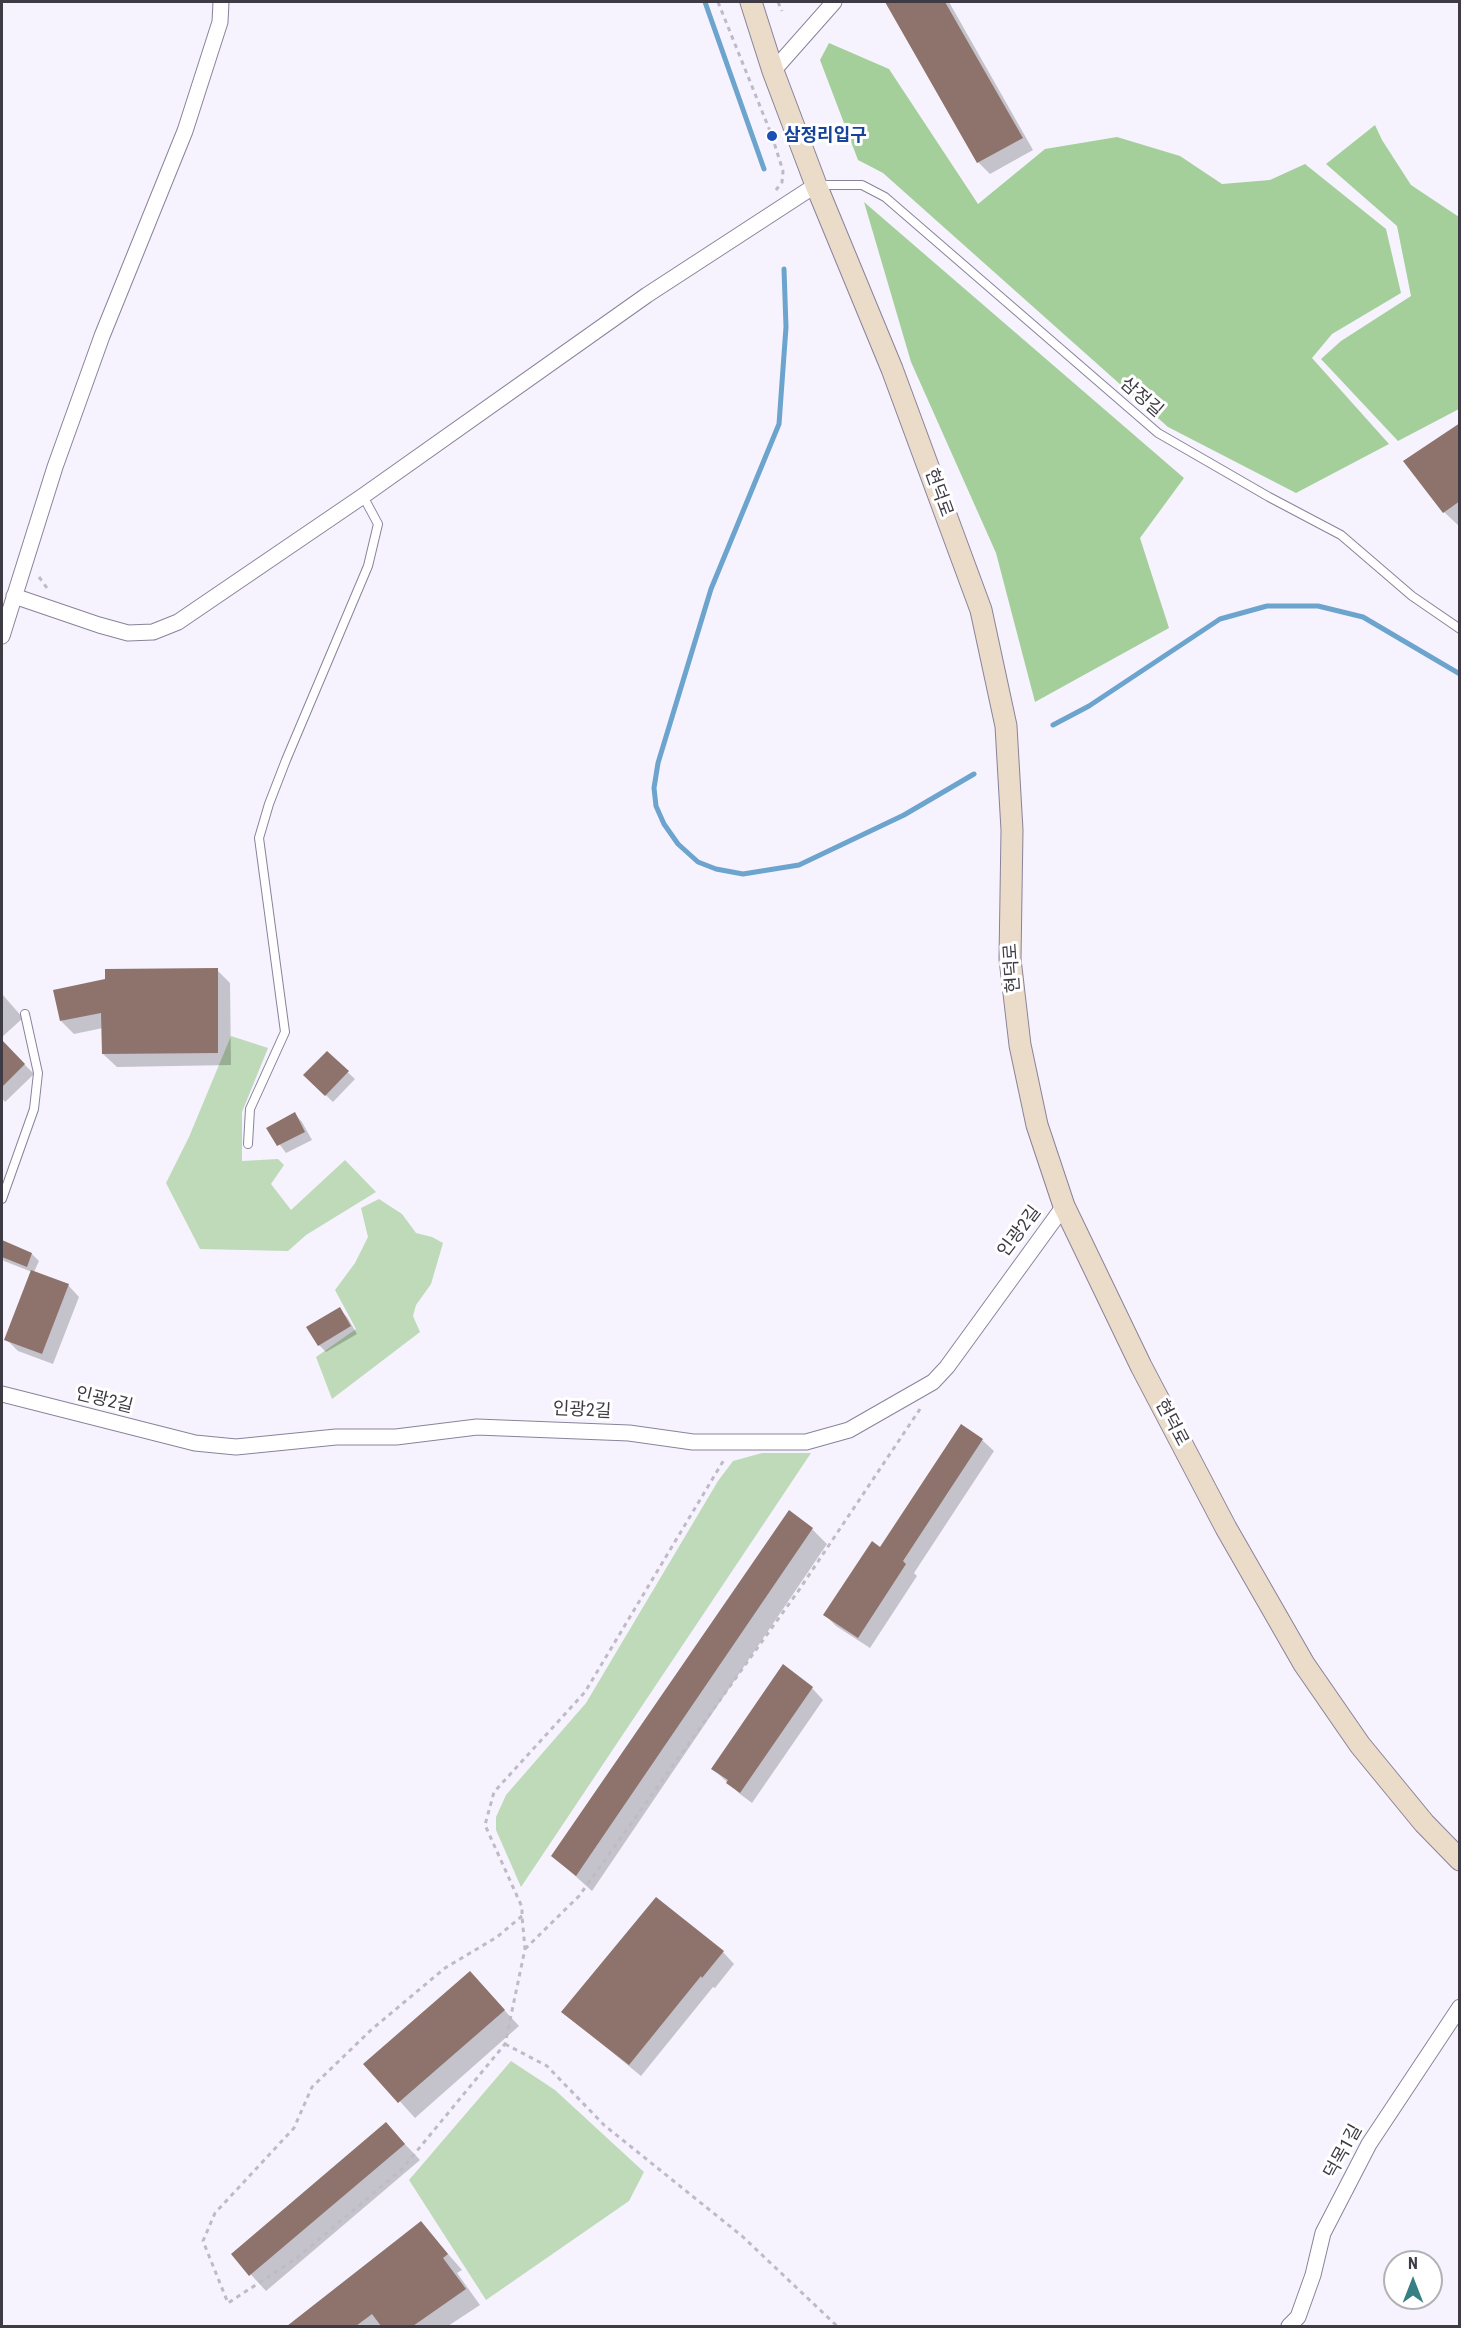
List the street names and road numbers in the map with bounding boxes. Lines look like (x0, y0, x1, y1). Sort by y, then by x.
street label: 삼정길 (1115, 374, 1167, 422)
street label: 현덕로 (919, 466, 957, 520)
street label: 현덕로 (1000, 942, 1026, 994)
street label: 인광2길 (994, 1202, 1046, 1262)
street label: 인광2길 (73, 1383, 135, 1419)
street label: 현덕로 (1150, 1396, 1192, 1450)
street label: 인광2길 (552, 1399, 612, 1423)
street label: 덕목1길 (1320, 2121, 1368, 2183)

